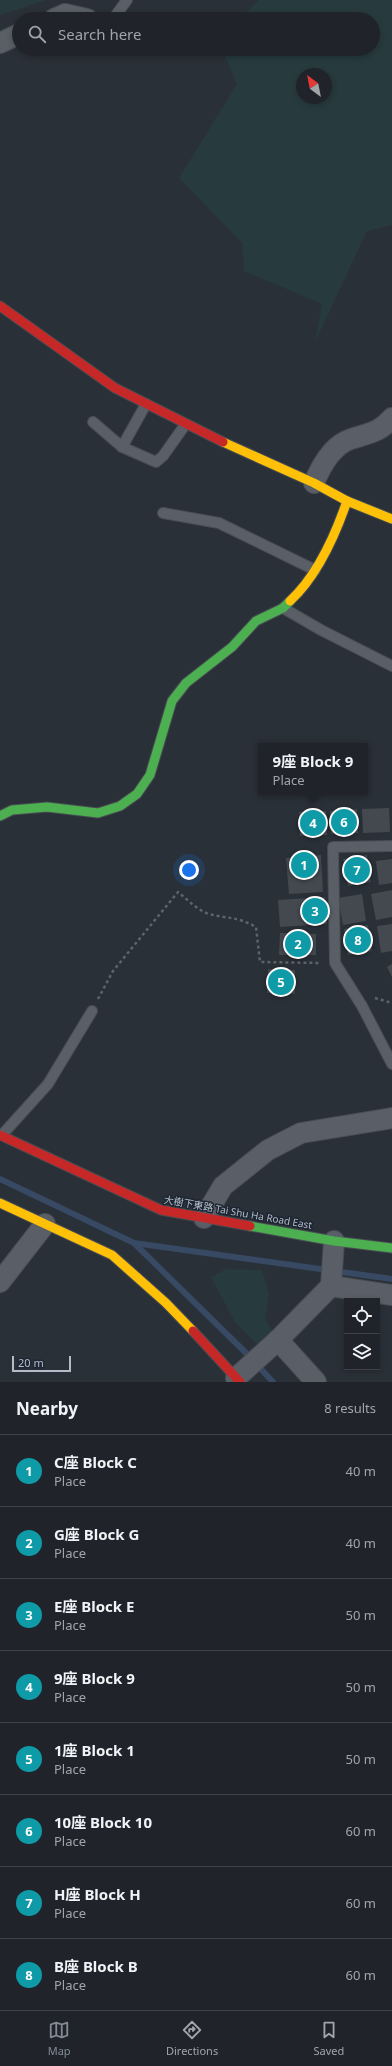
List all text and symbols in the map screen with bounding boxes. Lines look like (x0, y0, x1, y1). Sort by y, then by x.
search box (12, 12, 380, 56)
icon: search (26, 23, 48, 45)
text: Search here (58, 24, 141, 44)
north arrow (296, 68, 332, 104)
popup (258, 743, 368, 795)
text: 9座 Block 9 (273, 751, 353, 771)
text: Place (273, 771, 305, 789)
pin: 6 (331, 807, 357, 837)
pin: 4 (300, 808, 326, 838)
pin: 1 (291, 850, 317, 880)
pin: 7 (344, 855, 370, 885)
your location (179, 860, 199, 880)
pin: 3 (302, 896, 328, 926)
pin: 8 (345, 925, 371, 955)
pin: 2 (285, 929, 311, 959)
pin: 5 (268, 967, 294, 997)
street label: 大樹下東路 Tai Shu Ha Road East (163, 1192, 314, 1232)
map controls (344, 1298, 380, 1370)
button: locate (344, 1298, 380, 1334)
button: layers (344, 1334, 380, 1370)
scale bar (12, 1354, 71, 1373)
text: 20 m (18, 1355, 44, 1370)
text: Nearby (16, 1397, 78, 1420)
text: 8 results (324, 1399, 376, 1417)
text: C座 Block C (54, 1452, 137, 1472)
text: 1 (25, 1462, 33, 1480)
text: 40 m (346, 1462, 376, 1480)
text: Place (54, 1472, 86, 1490)
text: G座 Block G (54, 1524, 139, 1544)
text: 2 (25, 1534, 33, 1552)
text: 40 m (346, 1534, 376, 1552)
text: Place (54, 1544, 86, 1562)
text: E座 Block E (54, 1596, 134, 1616)
text: 3 (25, 1606, 33, 1624)
text: 50 m (346, 1606, 376, 1624)
text: Place (54, 1616, 86, 1634)
text: 9座 Block 9 (54, 1668, 135, 1688)
text: 4 (25, 1678, 33, 1696)
text: 50 m (346, 1678, 376, 1696)
text: Place (54, 1688, 86, 1706)
text: 1座 Block 1 (54, 1740, 135, 1760)
text: 5 (25, 1750, 33, 1768)
text: 50 m (346, 1750, 376, 1768)
text: Place (54, 1760, 86, 1778)
text: 10座 Block 10 (54, 1812, 152, 1832)
text: 6 (25, 1822, 33, 1840)
text: 60 m (346, 1822, 376, 1840)
text: Place (54, 1832, 86, 1850)
text: H座 Block H (54, 1884, 141, 1904)
text: 7 (25, 1894, 33, 1912)
text: 60 m (346, 1894, 376, 1912)
text: Place (54, 1904, 86, 1922)
text: B座 Block B (54, 1956, 138, 1976)
text: 8 (25, 1966, 33, 1984)
text: 60 m (346, 1966, 376, 1984)
text: Place (54, 1976, 86, 1994)
tab: Map (48, 2019, 71, 2058)
tab: Directions (166, 2019, 218, 2058)
tab: Saved (314, 2019, 344, 2058)

